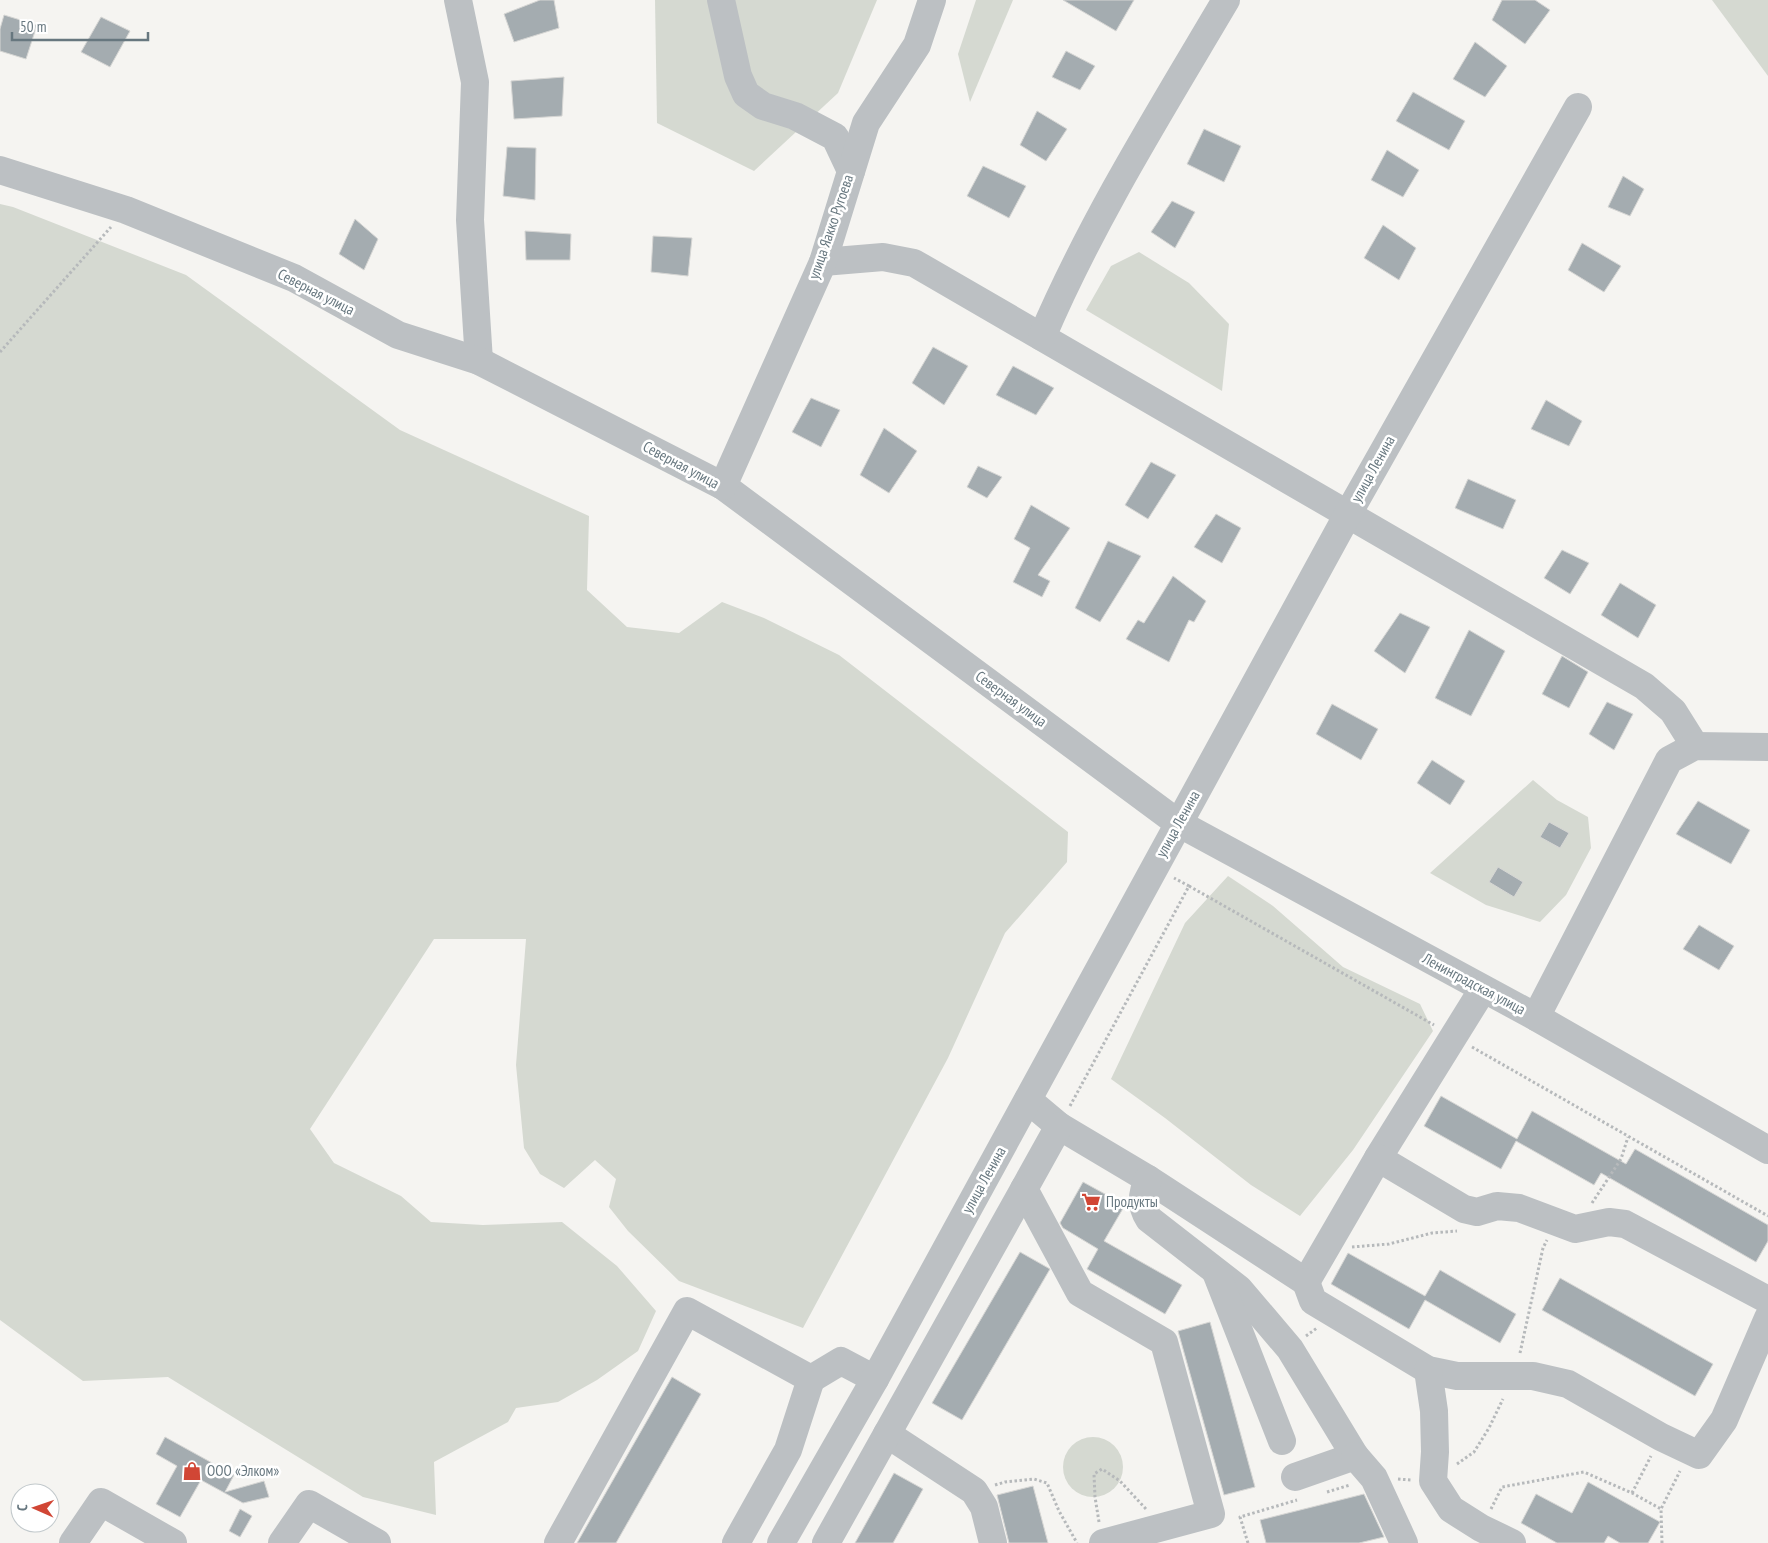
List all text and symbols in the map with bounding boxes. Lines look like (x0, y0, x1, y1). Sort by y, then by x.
scale bar (12, 10, 149, 42)
text: 50 m (20, 17, 46, 36)
street label: улица Яакко Ругоева (804, 172, 857, 282)
street label: Северная улица (275, 264, 358, 319)
street label: улица Ленина (1346, 432, 1399, 505)
street label: Северная улица (640, 437, 723, 493)
street label: Северная улица (972, 666, 1051, 731)
street label: улица Ленина (1151, 787, 1204, 860)
street label: Ленинградская улица (1419, 948, 1529, 1019)
street label: улица Ленина (957, 1143, 1010, 1216)
supermarket icon: Продукты (1080, 1191, 1102, 1213)
place label: Продукты (1106, 1192, 1158, 1211)
shop icon: ООО «Элком» (181, 1460, 203, 1482)
place label: ООО «Элком» (207, 1461, 279, 1480)
north arrow (10, 1483, 60, 1533)
text: С (13, 1503, 31, 1511)

